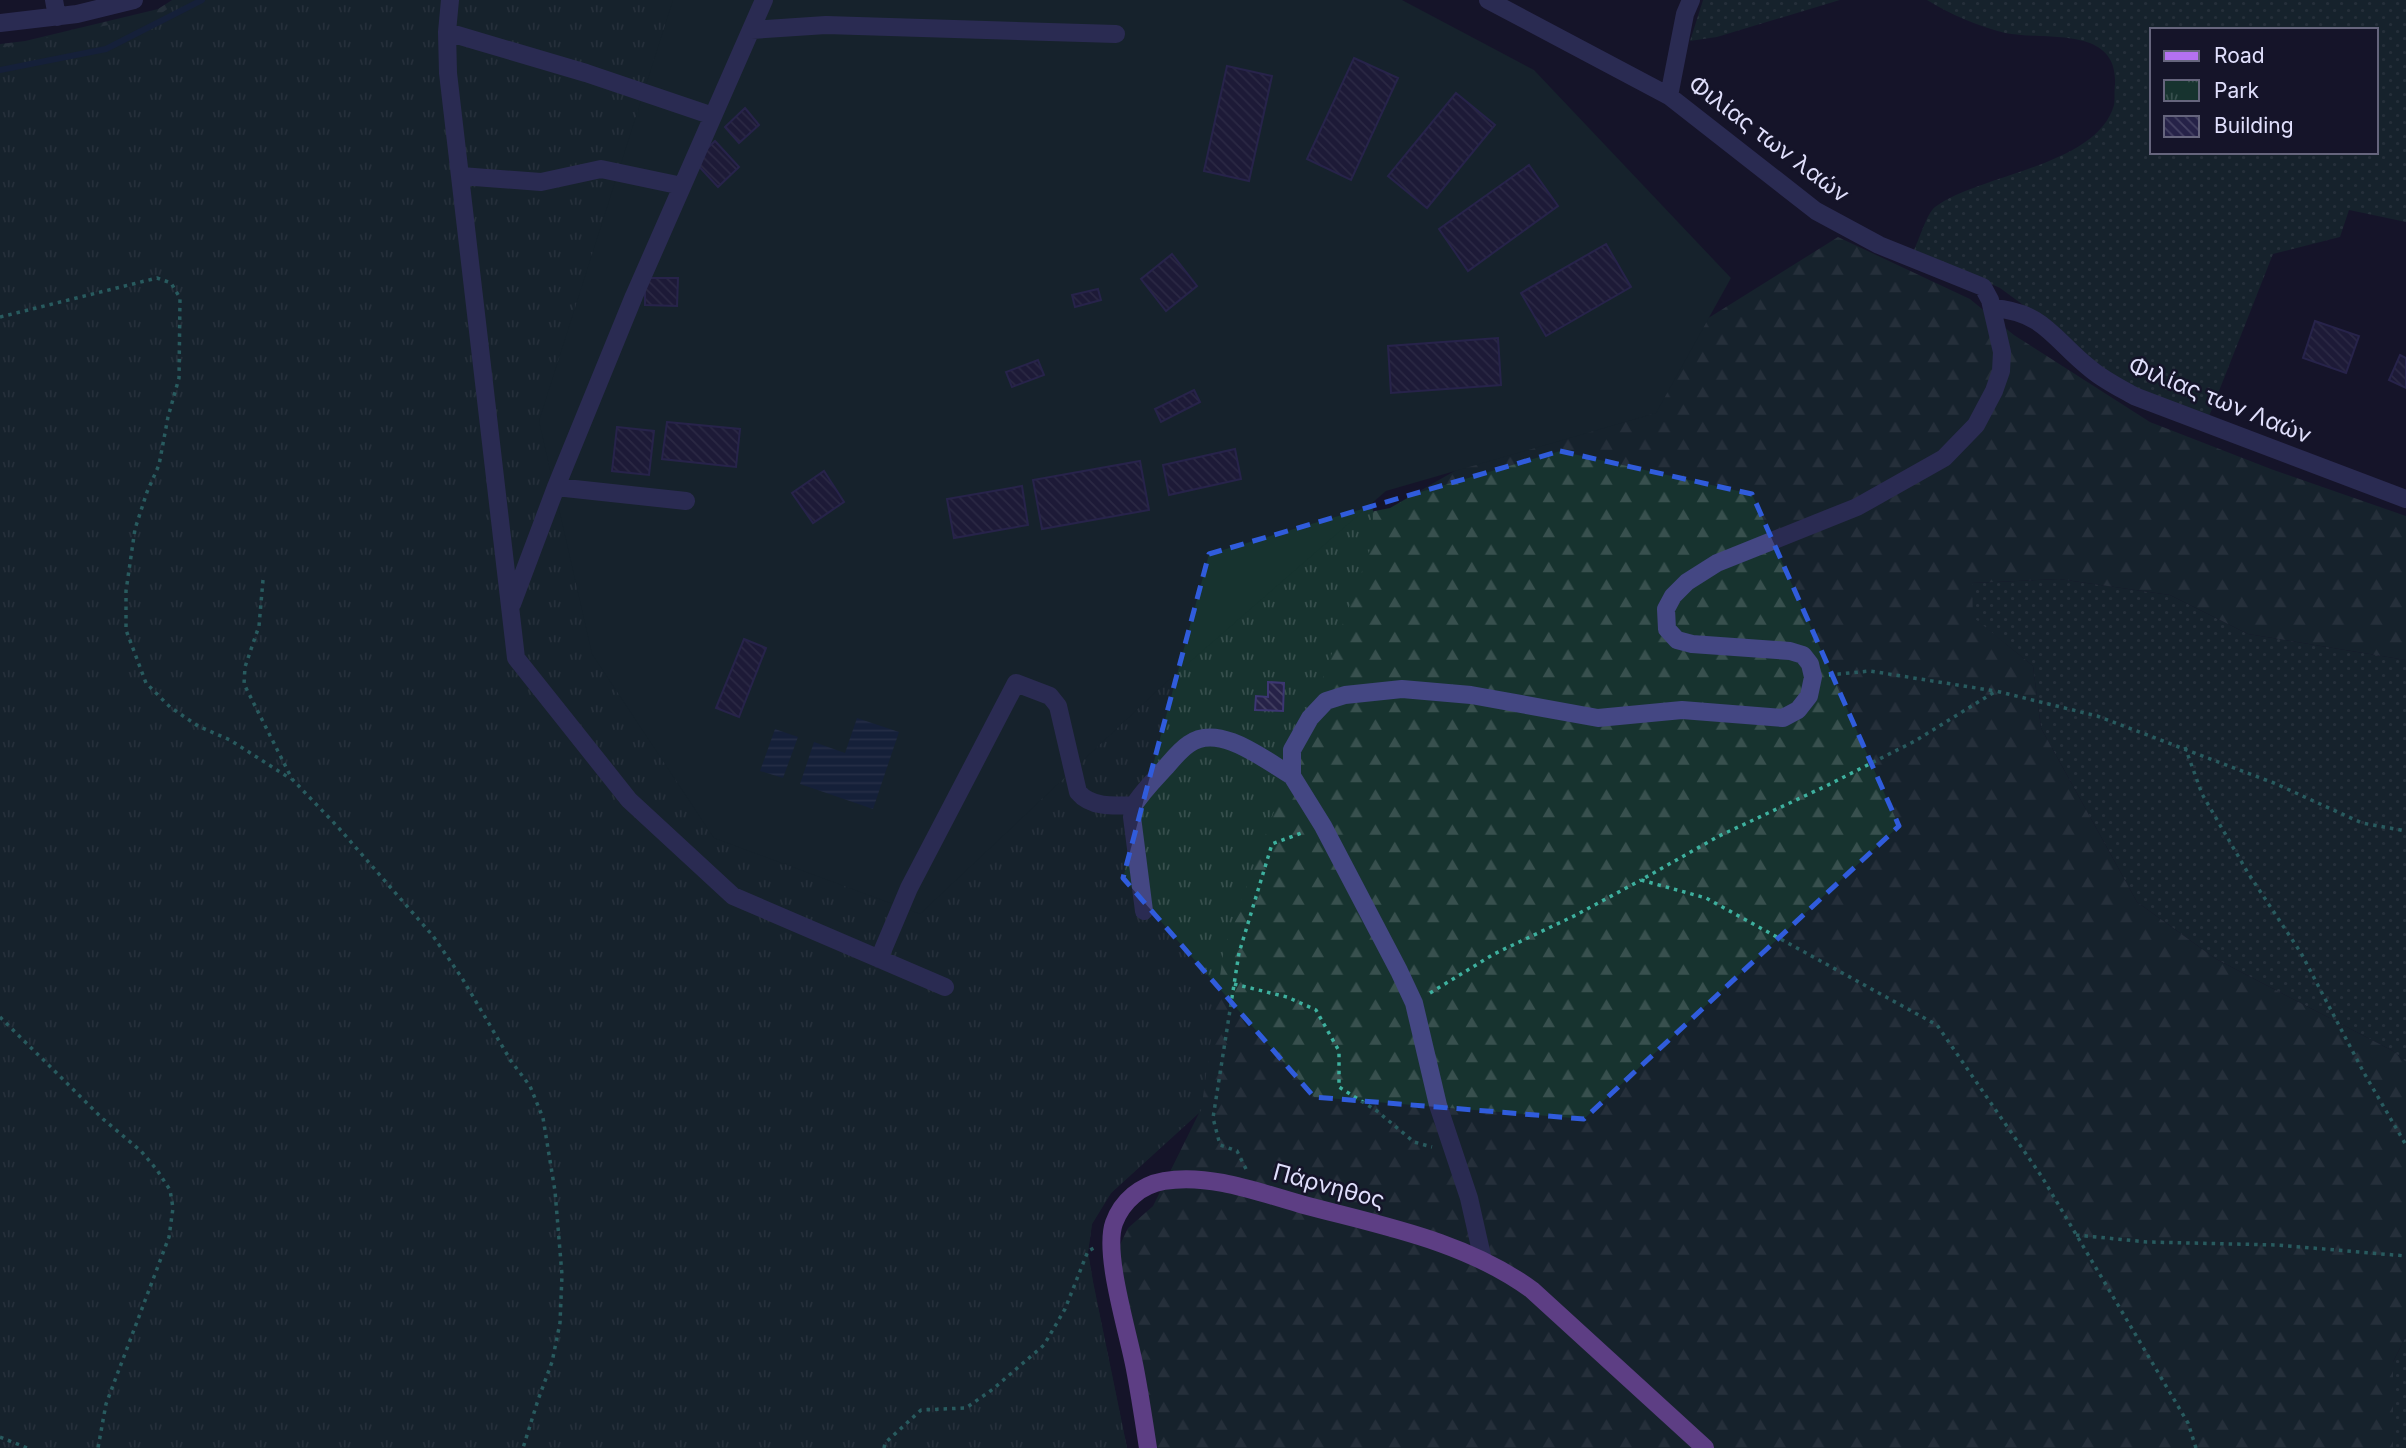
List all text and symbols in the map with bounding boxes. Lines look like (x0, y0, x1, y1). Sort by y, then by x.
legend (2150, 28, 2378, 154)
text: Road (2214, 43, 2265, 68)
street label: Φιλίας των λαών (1683, 70, 1855, 208)
text: Park (2214, 78, 2259, 103)
text: Building (2214, 113, 2294, 138)
street label: Φιλίας των Λαών (2124, 351, 2316, 449)
street label: Πάρνηθος (1270, 1158, 1388, 1214)

